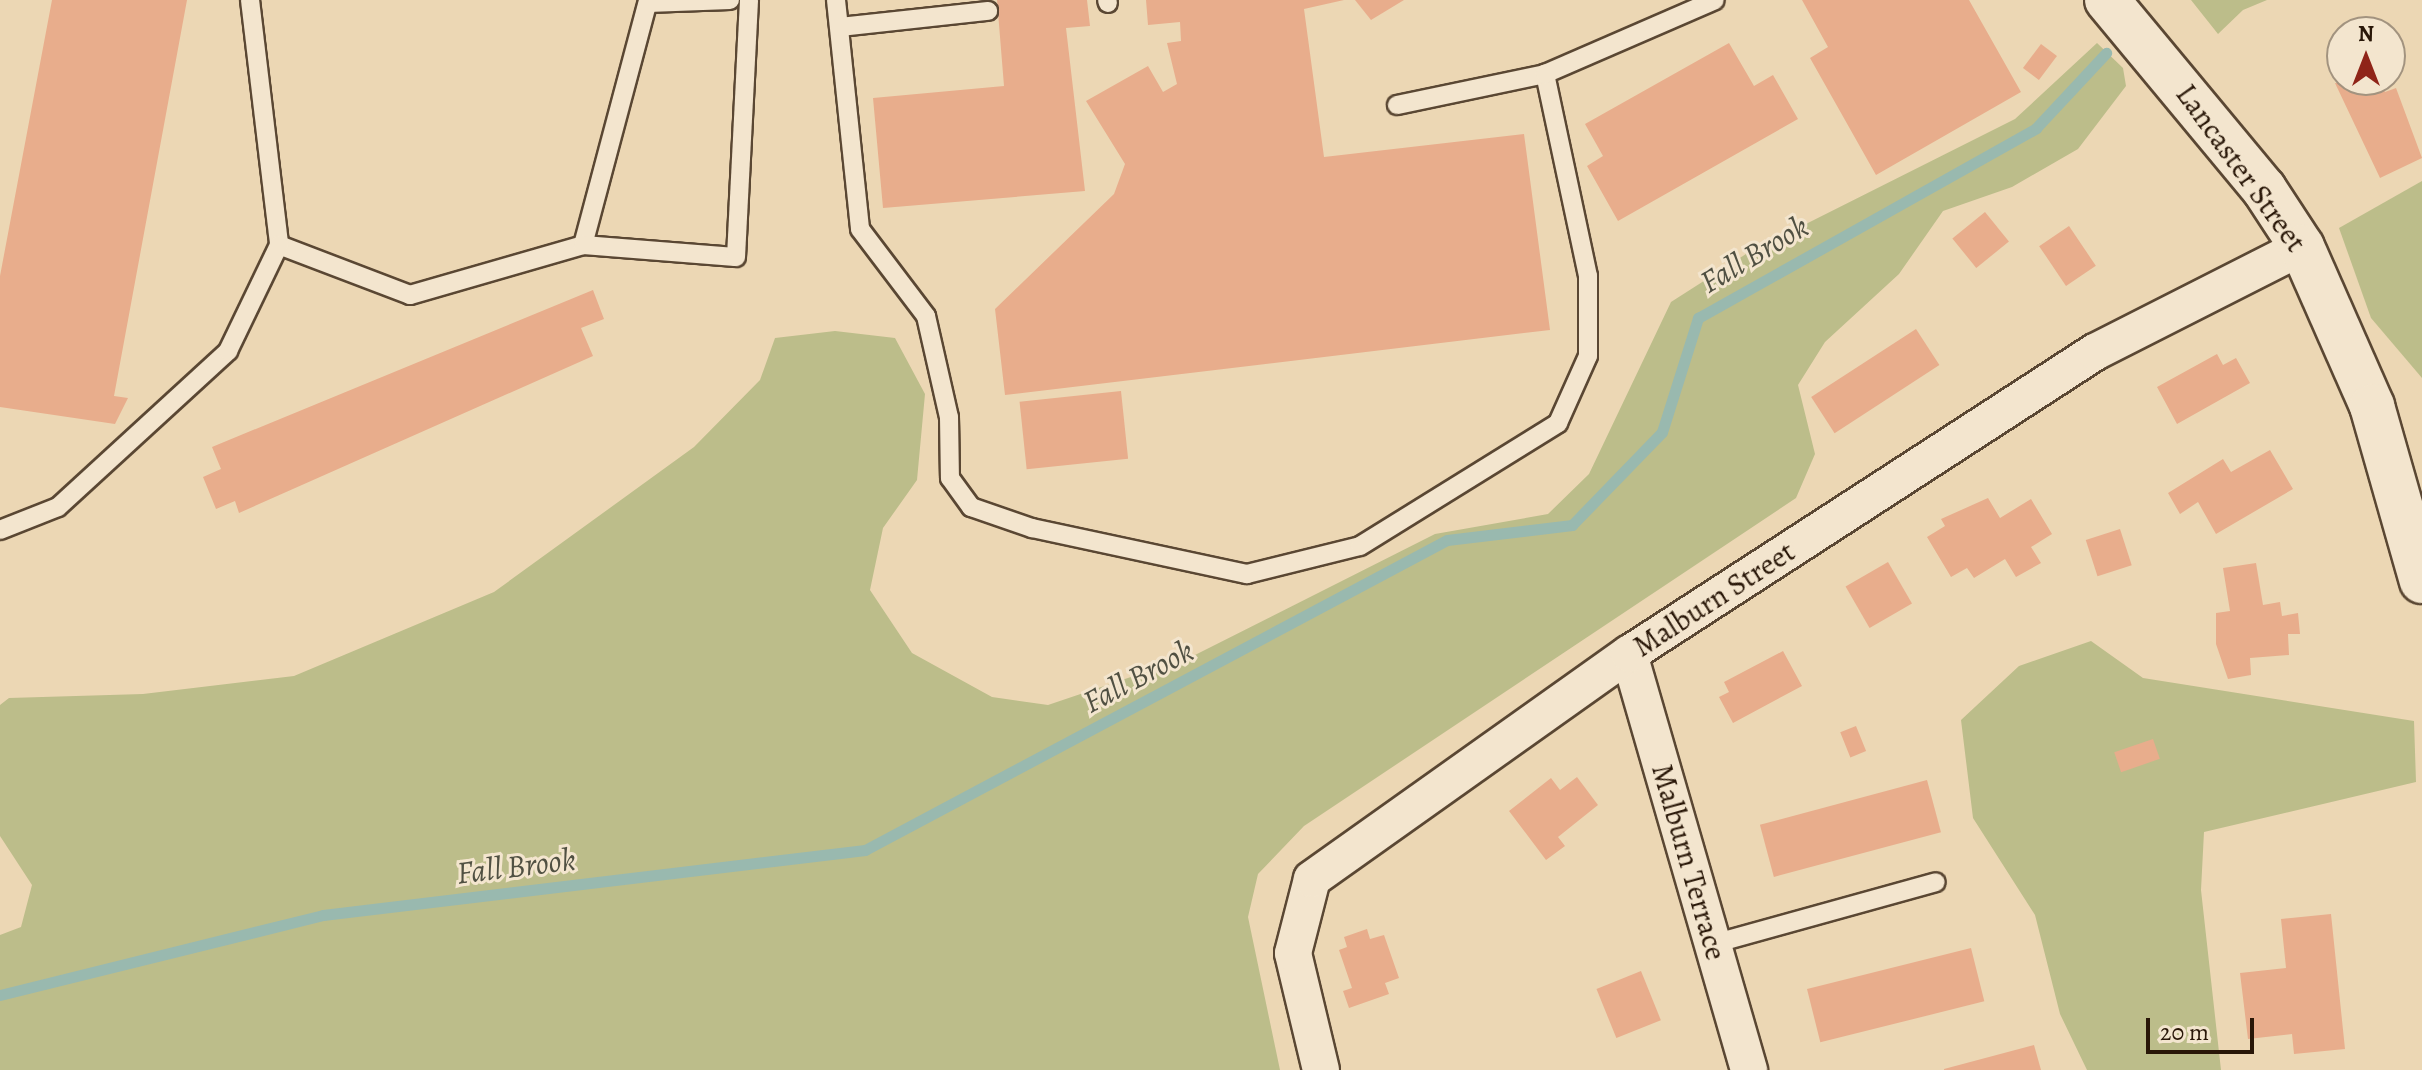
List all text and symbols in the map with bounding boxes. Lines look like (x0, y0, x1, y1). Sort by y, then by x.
north arrow (2326, 16, 2406, 96)
text: N (2358, 19, 2374, 49)
street label: Lancaster Street (2168, 77, 2314, 259)
water label: Fall Brook (1693, 207, 1815, 301)
street label: Malburn Street (1626, 533, 1802, 665)
water label: Fall Brook (1076, 631, 1200, 721)
street label: Malburn Terrace (1644, 760, 1734, 964)
water label: Fall Brook (454, 840, 578, 892)
scale bar (2150, 1002, 2258, 1052)
text: 20 m (2160, 1016, 2209, 1048)

